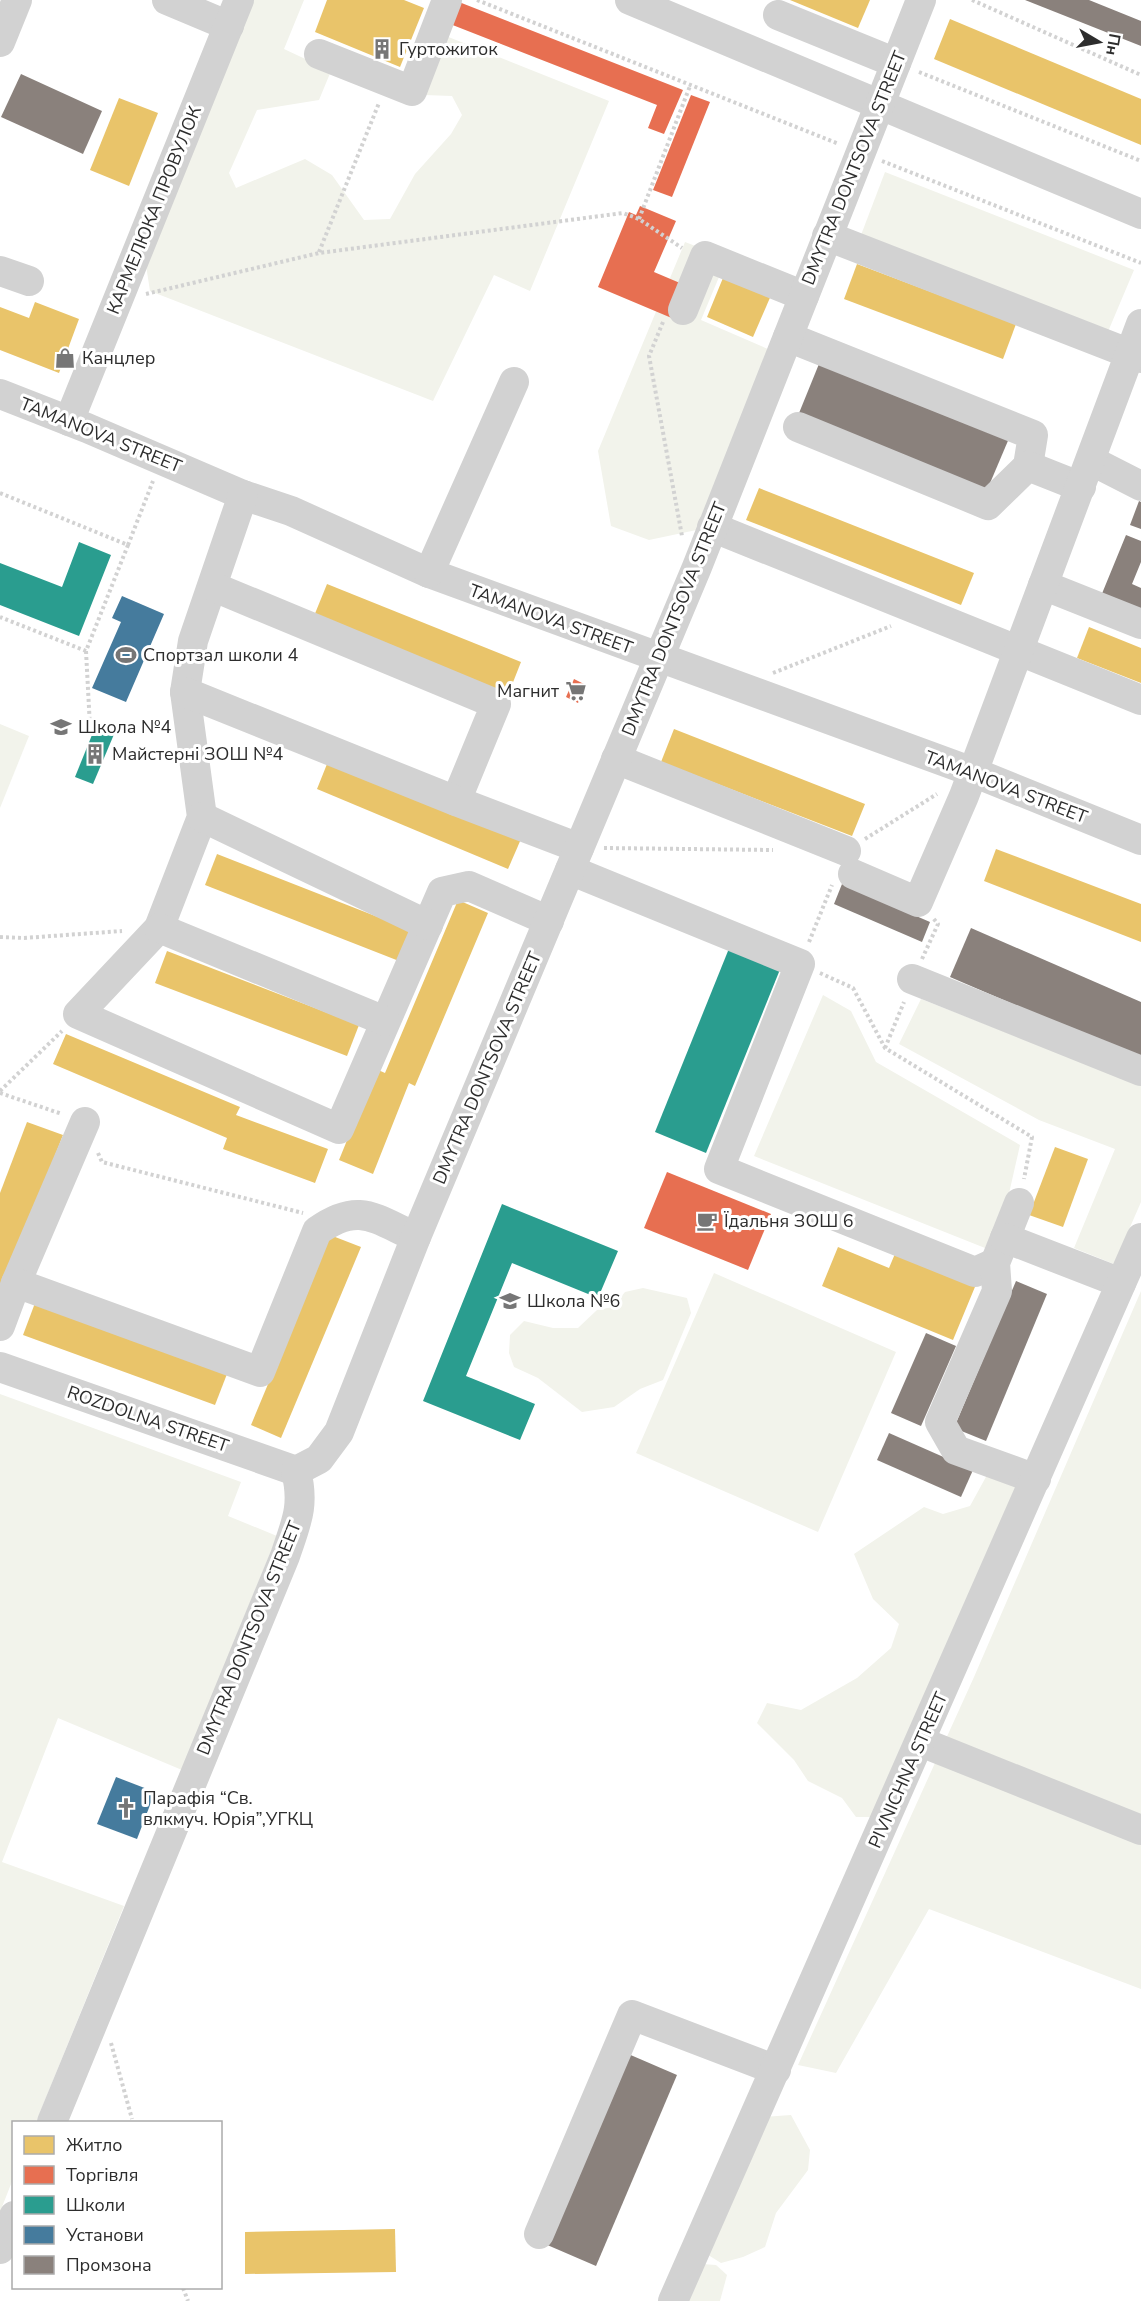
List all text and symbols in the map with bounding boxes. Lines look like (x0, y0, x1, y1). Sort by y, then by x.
north arrow (1069, 12, 1129, 72)
text: Пн (1100, 32, 1126, 57)
building icon: Гуртожиток (370, 37, 394, 61)
place label: Гуртожиток (399, 37, 498, 61)
street label: DMYTRA DONTSOVA STREET (796, 47, 912, 288)
street label: КАРМЕЛЮКА ПРОВУЛОК (101, 102, 207, 318)
shop icon: Канцлер (53, 346, 77, 370)
place label: Канцлер (82, 346, 155, 370)
street label: TAMANOVA STREET (17, 392, 186, 478)
street label: DMYTRA DONTSOVA STREET (616, 498, 732, 739)
street label: TAMANOVA STREET (466, 578, 636, 660)
sports icon: Спортзал школи 4 (114, 643, 138, 667)
place label: Спортзал школи 4 (143, 643, 298, 667)
place label: Магнит (497, 679, 559, 703)
supermarket icon: Магнит (564, 679, 588, 703)
school or university icon: Школа №4 (49, 715, 73, 739)
place label: Школа №4 (78, 715, 172, 739)
building icon: Майстерні ЗОШ №4 (83, 742, 107, 766)
place label: Майстерні ЗОШ №4 (112, 742, 283, 766)
street label: TAMANOVA STREET (921, 745, 1091, 829)
street label: DMYTRA DONTSOVA STREET (427, 948, 547, 1188)
cafe icon: Їдальня ЗОШ 6 (695, 1209, 719, 1233)
place label: Їдальня ЗОШ 6 (723, 1209, 854, 1233)
school or university icon: Школа №6 (498, 1289, 522, 1313)
place label: Школа №6 (527, 1289, 620, 1313)
street label: ROZDOLNA STREET (64, 1380, 232, 1458)
street label: DMYTRA DONTSOVA STREET (191, 1517, 307, 1758)
street label: PIVNICHNA STREET (863, 1688, 953, 1852)
place label: Парафія “Св. влкмуч. Юрія”,УГКЦ (143, 1786, 313, 1831)
church icon: Парафія “Св. влкмуч. Юрія”,УГКЦ (114, 1796, 138, 1820)
legend (12, 2121, 222, 2289)
text: Житло (66, 2133, 122, 2157)
text: Торгівля (66, 2163, 138, 2187)
text: Школи (66, 2193, 125, 2217)
text: Установи (65, 2223, 144, 2247)
text: Промзона (66, 2253, 152, 2277)

